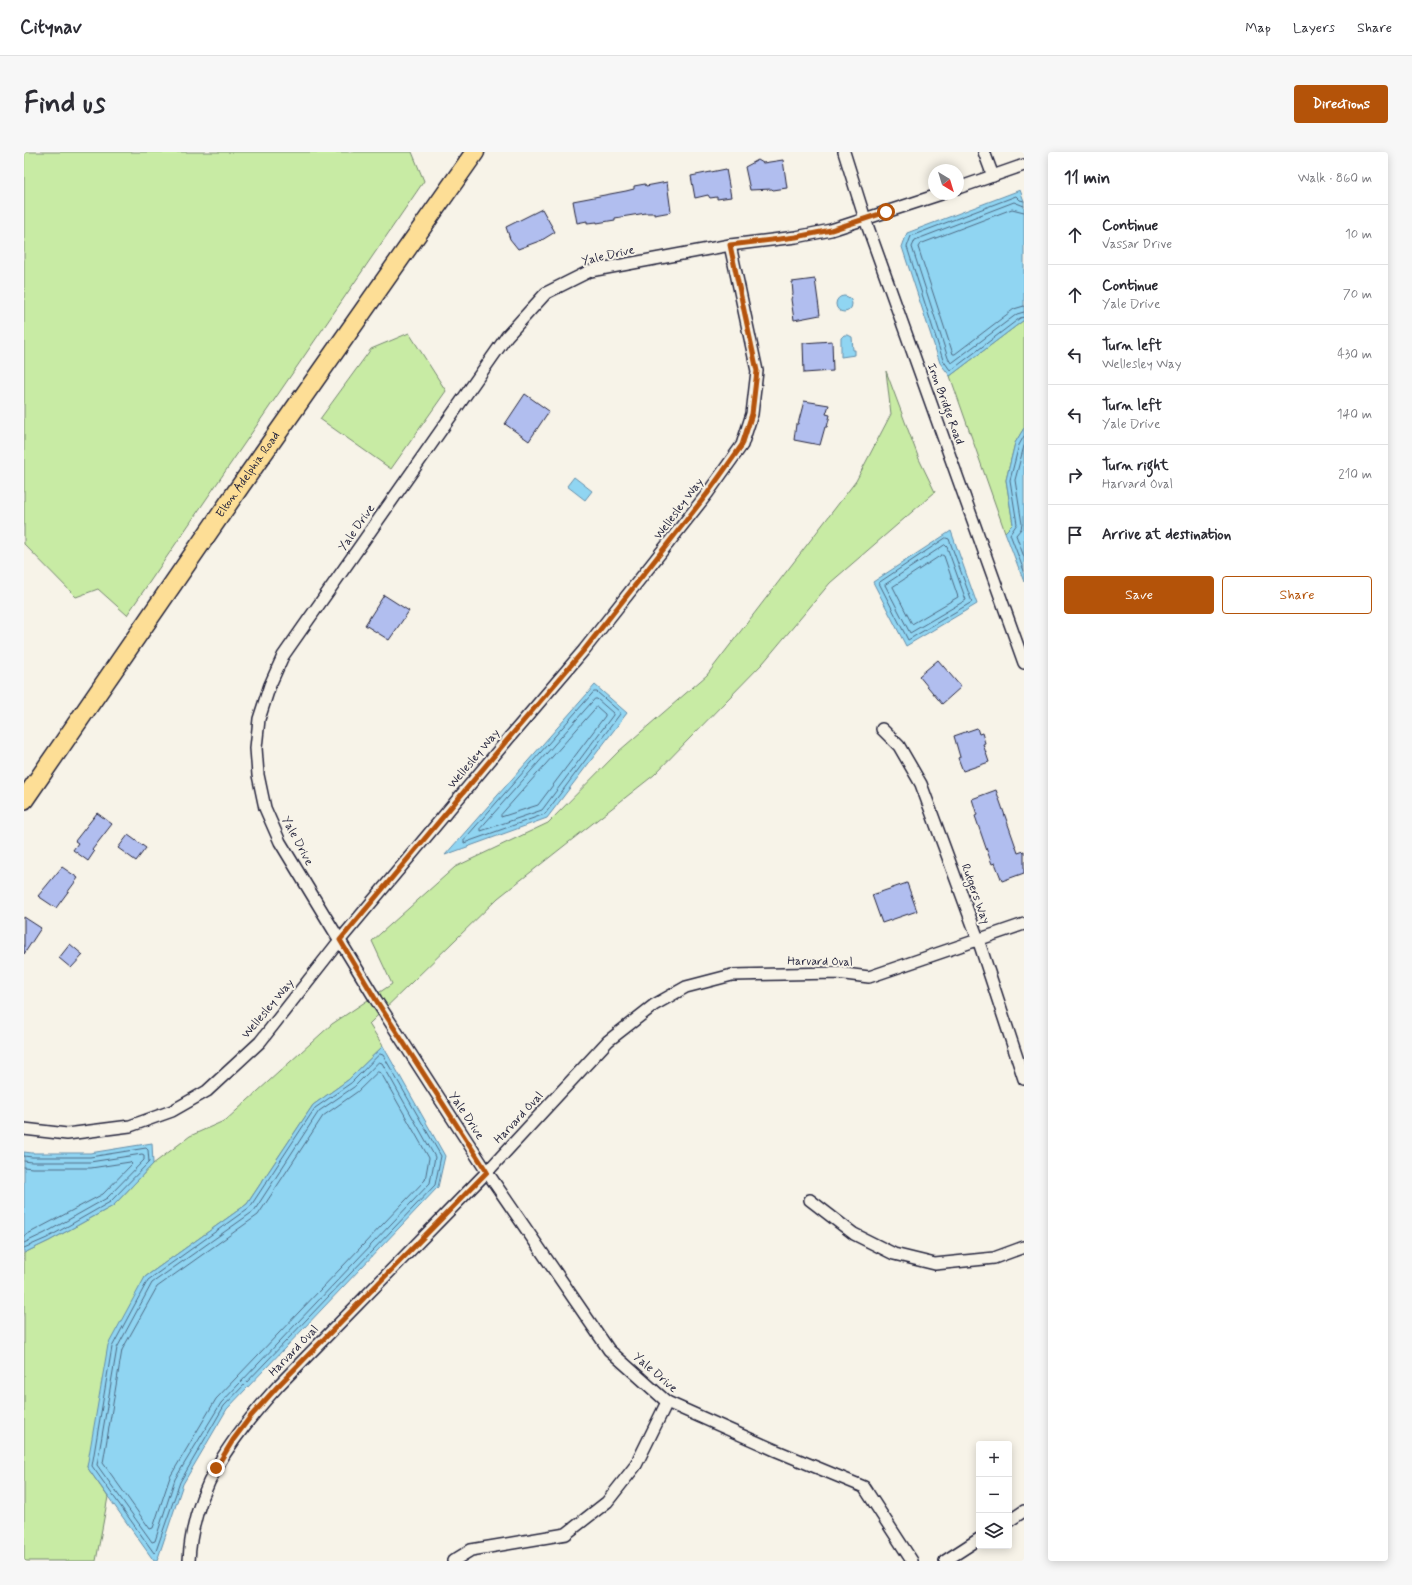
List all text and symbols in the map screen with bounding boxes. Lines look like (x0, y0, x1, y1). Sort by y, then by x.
text: Citynav (20, 15, 82, 40)
text: Map (1245, 19, 1271, 37)
text: Layers (1293, 19, 1335, 37)
text: Share (1357, 19, 1392, 37)
button: Directions (1294, 85, 1388, 123)
text: Find us (24, 86, 105, 123)
north arrow (928, 164, 964, 200)
text: 11 min (1064, 167, 1110, 189)
text: Walk · 860 m (1298, 170, 1372, 187)
route start (877, 203, 895, 221)
text: Continue (1102, 216, 1158, 236)
icon: ahead (1064, 224, 1086, 246)
text: 10 m (1345, 226, 1372, 243)
text: Vassar Drive (1102, 236, 1172, 253)
street label: Yale Drive (580, 242, 636, 270)
text: Continue (1102, 276, 1158, 296)
icon: ahead (1064, 284, 1086, 306)
text: 70 m (1343, 286, 1372, 303)
text: Yale Drive (1102, 296, 1160, 313)
text: Turn left (1102, 336, 1162, 356)
icon: left (1064, 344, 1086, 366)
text: 430 m (1337, 346, 1372, 363)
text: Wellesley Way (1102, 356, 1181, 373)
street label: Iron Bridge Road (922, 361, 967, 447)
text: Turn left (1102, 396, 1162, 416)
icon: left (1064, 404, 1086, 426)
text: 140 m (1337, 406, 1372, 423)
text: Yale Drive (1102, 416, 1160, 433)
street label: Elton Adelphia Road (213, 429, 284, 521)
text: Turn right (1102, 456, 1169, 476)
icon: right (1064, 464, 1086, 486)
text: 210 m (1338, 466, 1372, 483)
street label: Wellesley Way (651, 475, 707, 543)
text: Harvard Oval (1102, 476, 1173, 493)
street label: Yale Drive (335, 501, 379, 555)
icon: arrive (1064, 524, 1086, 546)
text: Arrive at destination (1102, 525, 1231, 545)
button: Save (1064, 576, 1214, 614)
button: Share (1222, 576, 1372, 614)
street label: Wellesley Way (444, 726, 504, 792)
street label: Yale Drive (277, 813, 317, 869)
street label: Rutgers Way (957, 862, 993, 927)
street label: Harvard Oval (787, 953, 853, 971)
street label: Wellesley Way (238, 976, 298, 1042)
street label: Yale Drive (445, 1089, 487, 1143)
street label: Harvard Oval (491, 1089, 547, 1147)
street label: Harvard Oval (265, 1322, 323, 1380)
street label: Yale Drive (629, 1349, 681, 1397)
map controls (976, 1441, 1012, 1549)
button: + (976, 1441, 1012, 1477)
route end (207, 1459, 225, 1477)
button: − (976, 1477, 1012, 1513)
button: layers (976, 1513, 1012, 1549)

